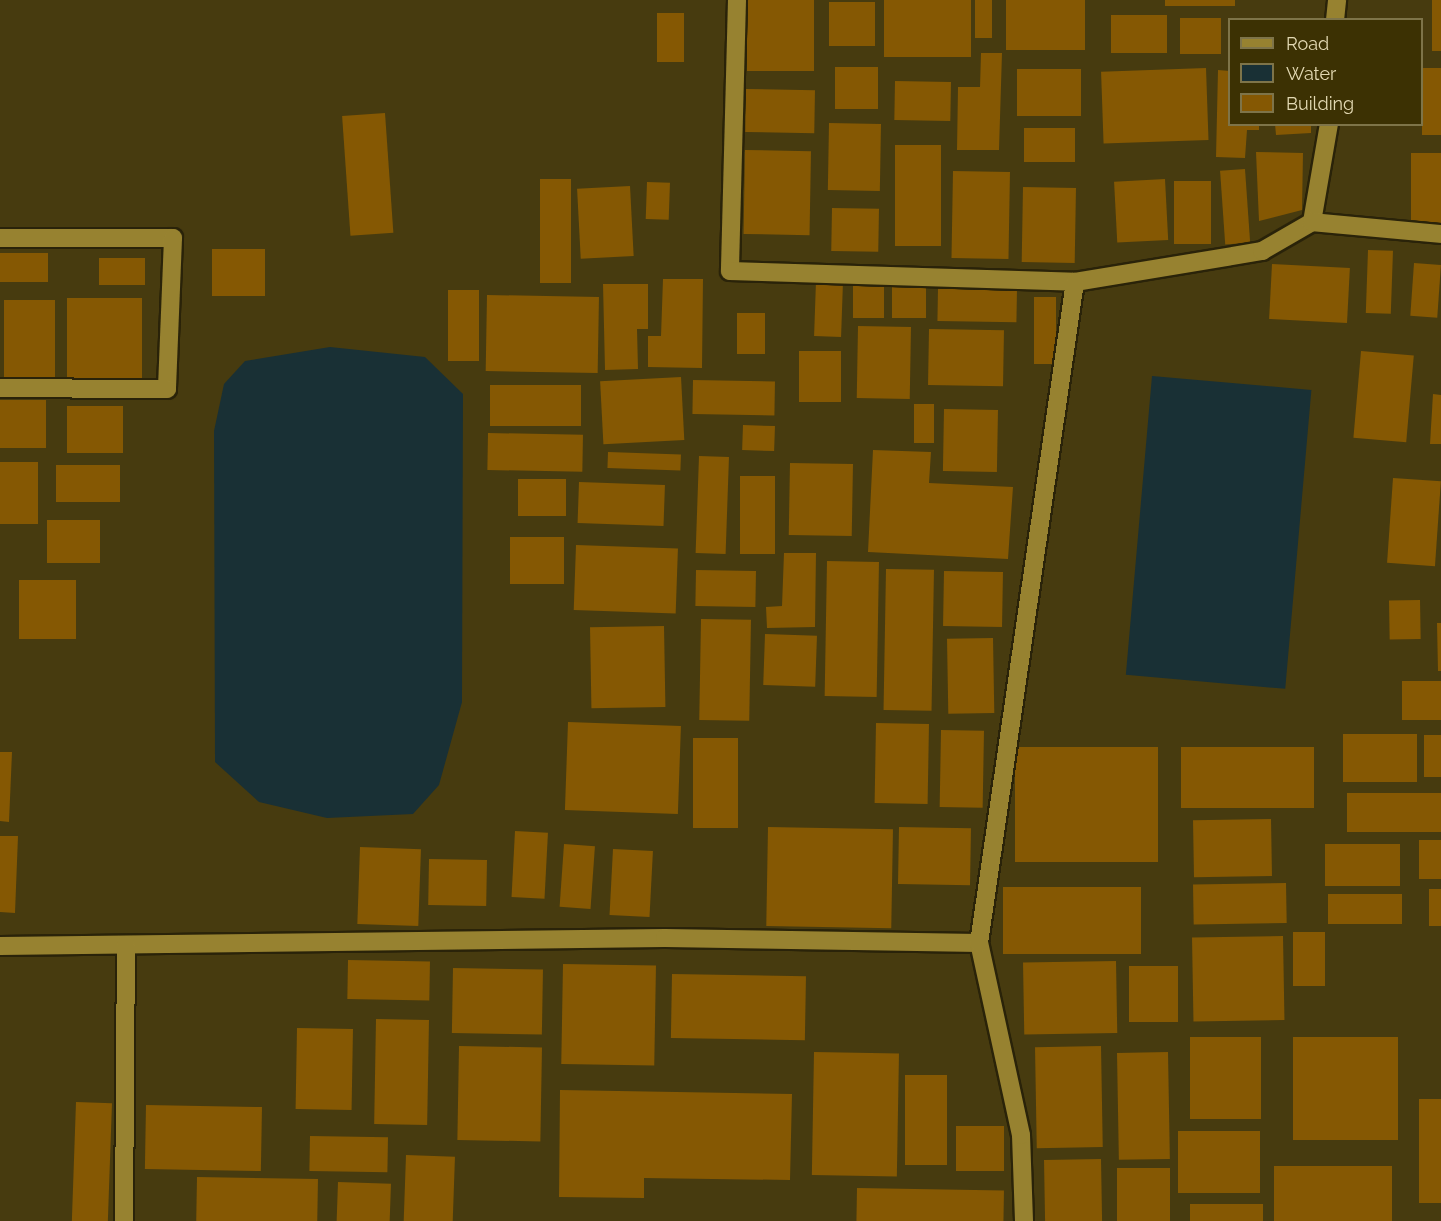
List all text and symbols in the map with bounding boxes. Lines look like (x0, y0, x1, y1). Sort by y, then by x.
legend (1228, 18, 1423, 126)
text: Road (1286, 33, 1329, 54)
text: Water (1286, 63, 1336, 84)
text: Building (1286, 93, 1354, 114)

